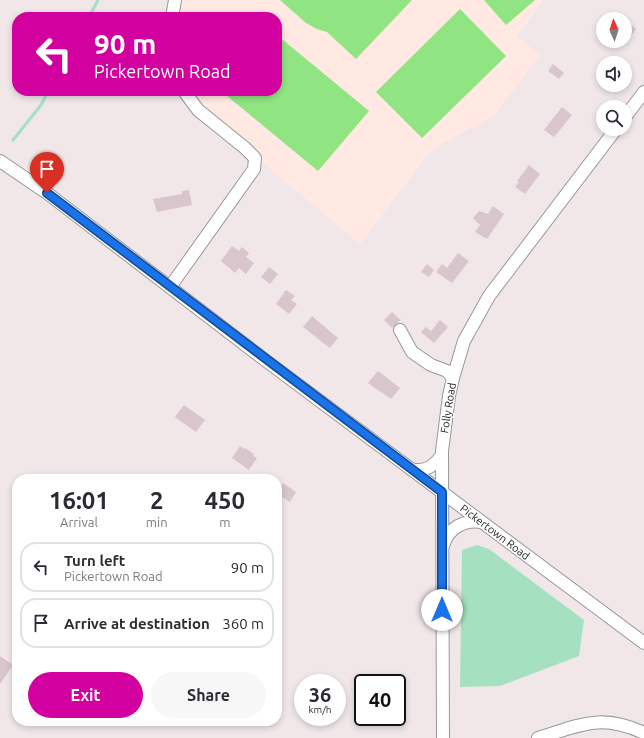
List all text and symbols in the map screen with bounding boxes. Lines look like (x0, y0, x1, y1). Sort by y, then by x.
north arrow (596, 12, 632, 48)
map controls (596, 12, 632, 136)
icon: left (28, 28, 80, 80)
text: 90 m (94, 28, 156, 59)
button: sound (596, 56, 632, 92)
text: Pickertown Road (94, 61, 230, 81)
button: search (596, 100, 632, 136)
pin (30, 152, 64, 193)
icon: arrive (36, 158, 58, 180)
street label: Folly Road (438, 382, 458, 434)
text: 16:01 (49, 487, 109, 514)
text: 2 (150, 487, 163, 514)
text: 450 (205, 487, 245, 514)
street label: Pickertown Road (458, 502, 532, 562)
text: Arrival (60, 515, 98, 529)
text: min (146, 515, 168, 529)
text: m (219, 515, 230, 529)
text: Turn left (64, 552, 125, 569)
icon: left (30, 556, 52, 578)
text: 90 m (231, 559, 264, 576)
text: Pickertown Road (64, 569, 163, 583)
position arrow (421, 589, 463, 631)
icon: arrive (30, 612, 52, 634)
text: Arrive at destination (64, 615, 210, 632)
text: 360 m (222, 615, 264, 632)
button: Exit (28, 672, 143, 718)
button: Share (151, 672, 266, 718)
speed limit sign: 40 (354, 674, 406, 726)
text: 36 (309, 683, 331, 706)
text: km/h (308, 704, 332, 715)

